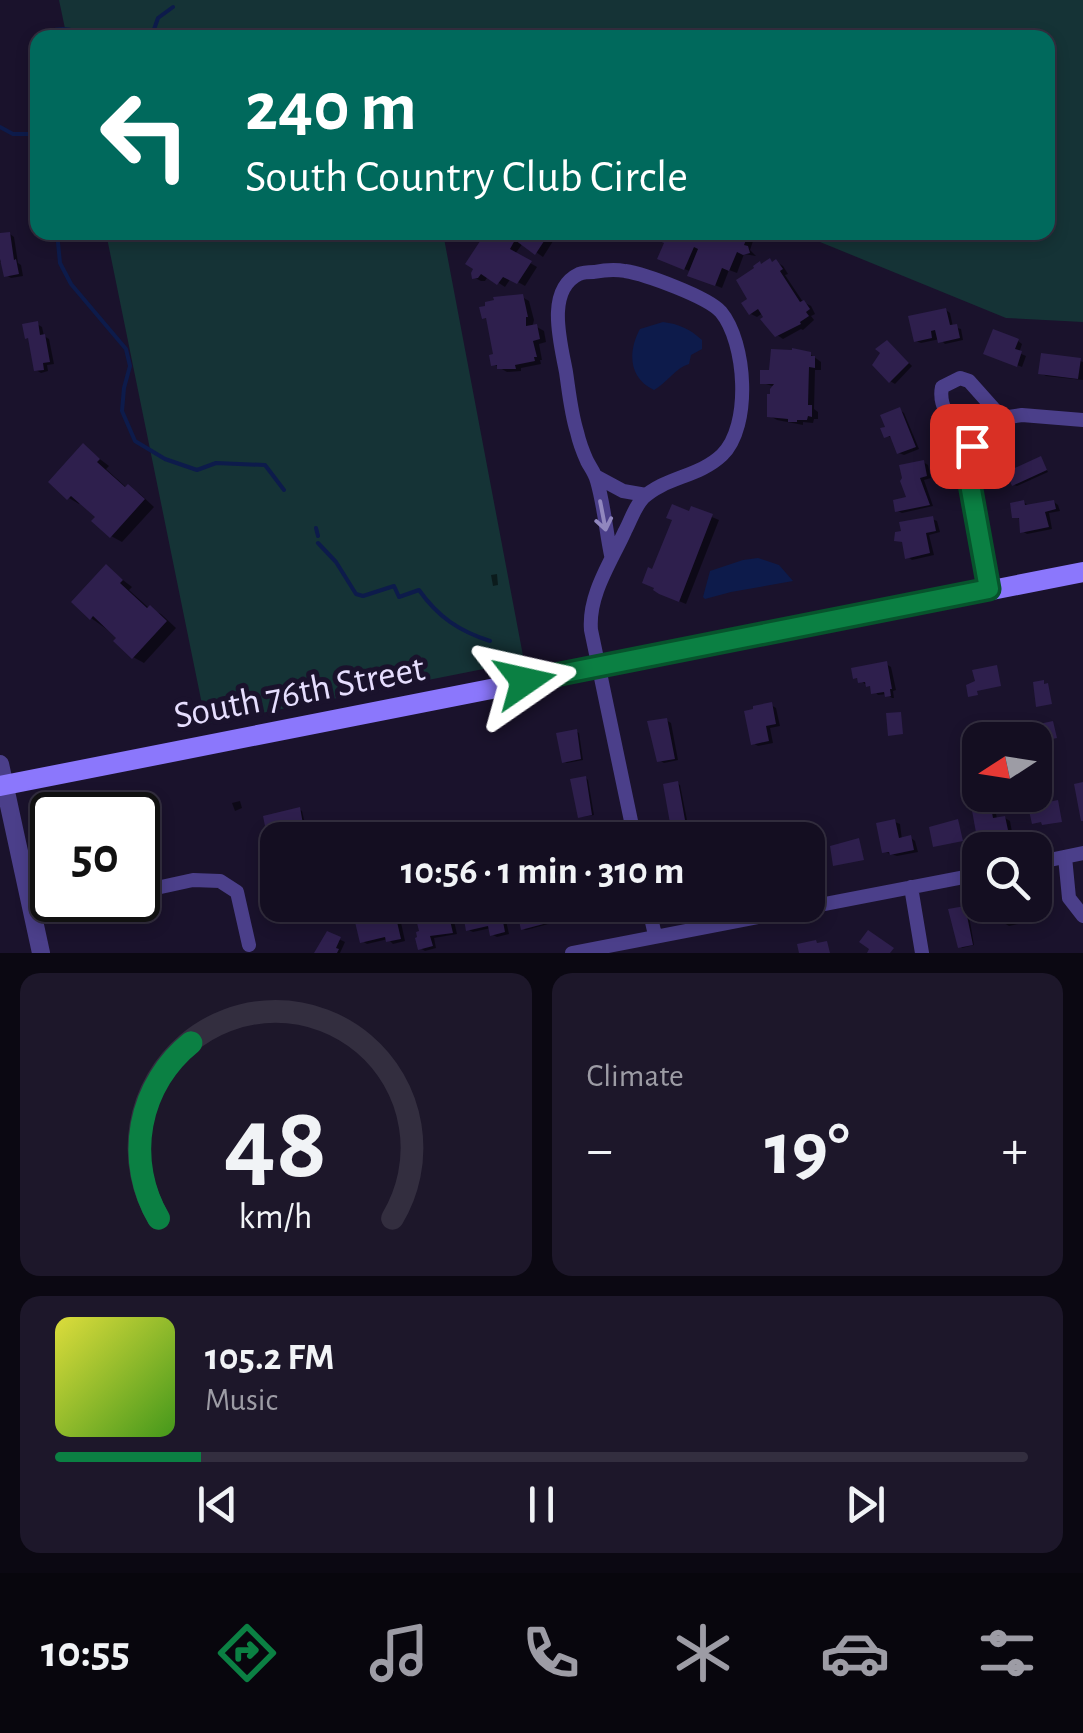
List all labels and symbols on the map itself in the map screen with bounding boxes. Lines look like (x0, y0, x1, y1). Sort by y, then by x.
pin (930, 404, 1015, 489)
one-way arrow (595, 500, 614, 532)
position arrow (473, 629, 577, 733)
street label: South 76th Street (171, 650, 428, 736)
north arrow (962, 722, 1052, 812)
speed limit sign: 50 (30, 792, 160, 922)

